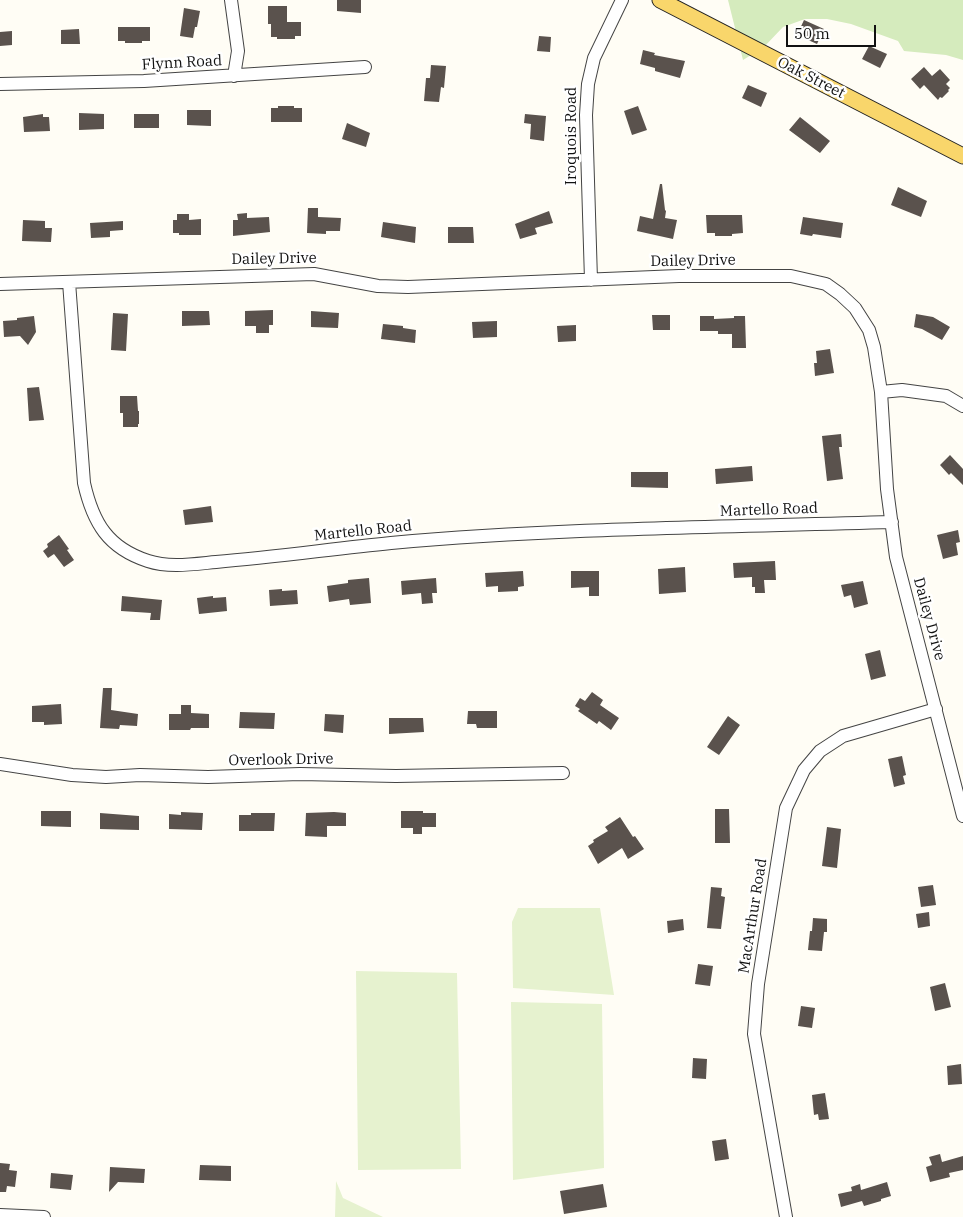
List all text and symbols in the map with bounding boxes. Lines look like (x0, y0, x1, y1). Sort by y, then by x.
scale bar (788, 15, 878, 47)
text: 50 m (794, 24, 830, 43)
street label: Flynn Road (141, 52, 223, 74)
street label: Oak Street (774, 53, 848, 103)
street label: Iroquois Road (563, 87, 581, 185)
street label: Dailey Drive (231, 249, 317, 269)
street label: Dailey Drive (650, 251, 736, 271)
street label: Martello Road (720, 499, 818, 521)
street label: Martello Road (313, 517, 413, 545)
street label: Dailey Drive (909, 575, 949, 663)
street label: Overlook Drive (228, 750, 334, 770)
street label: MacArthur Road (735, 857, 771, 975)

